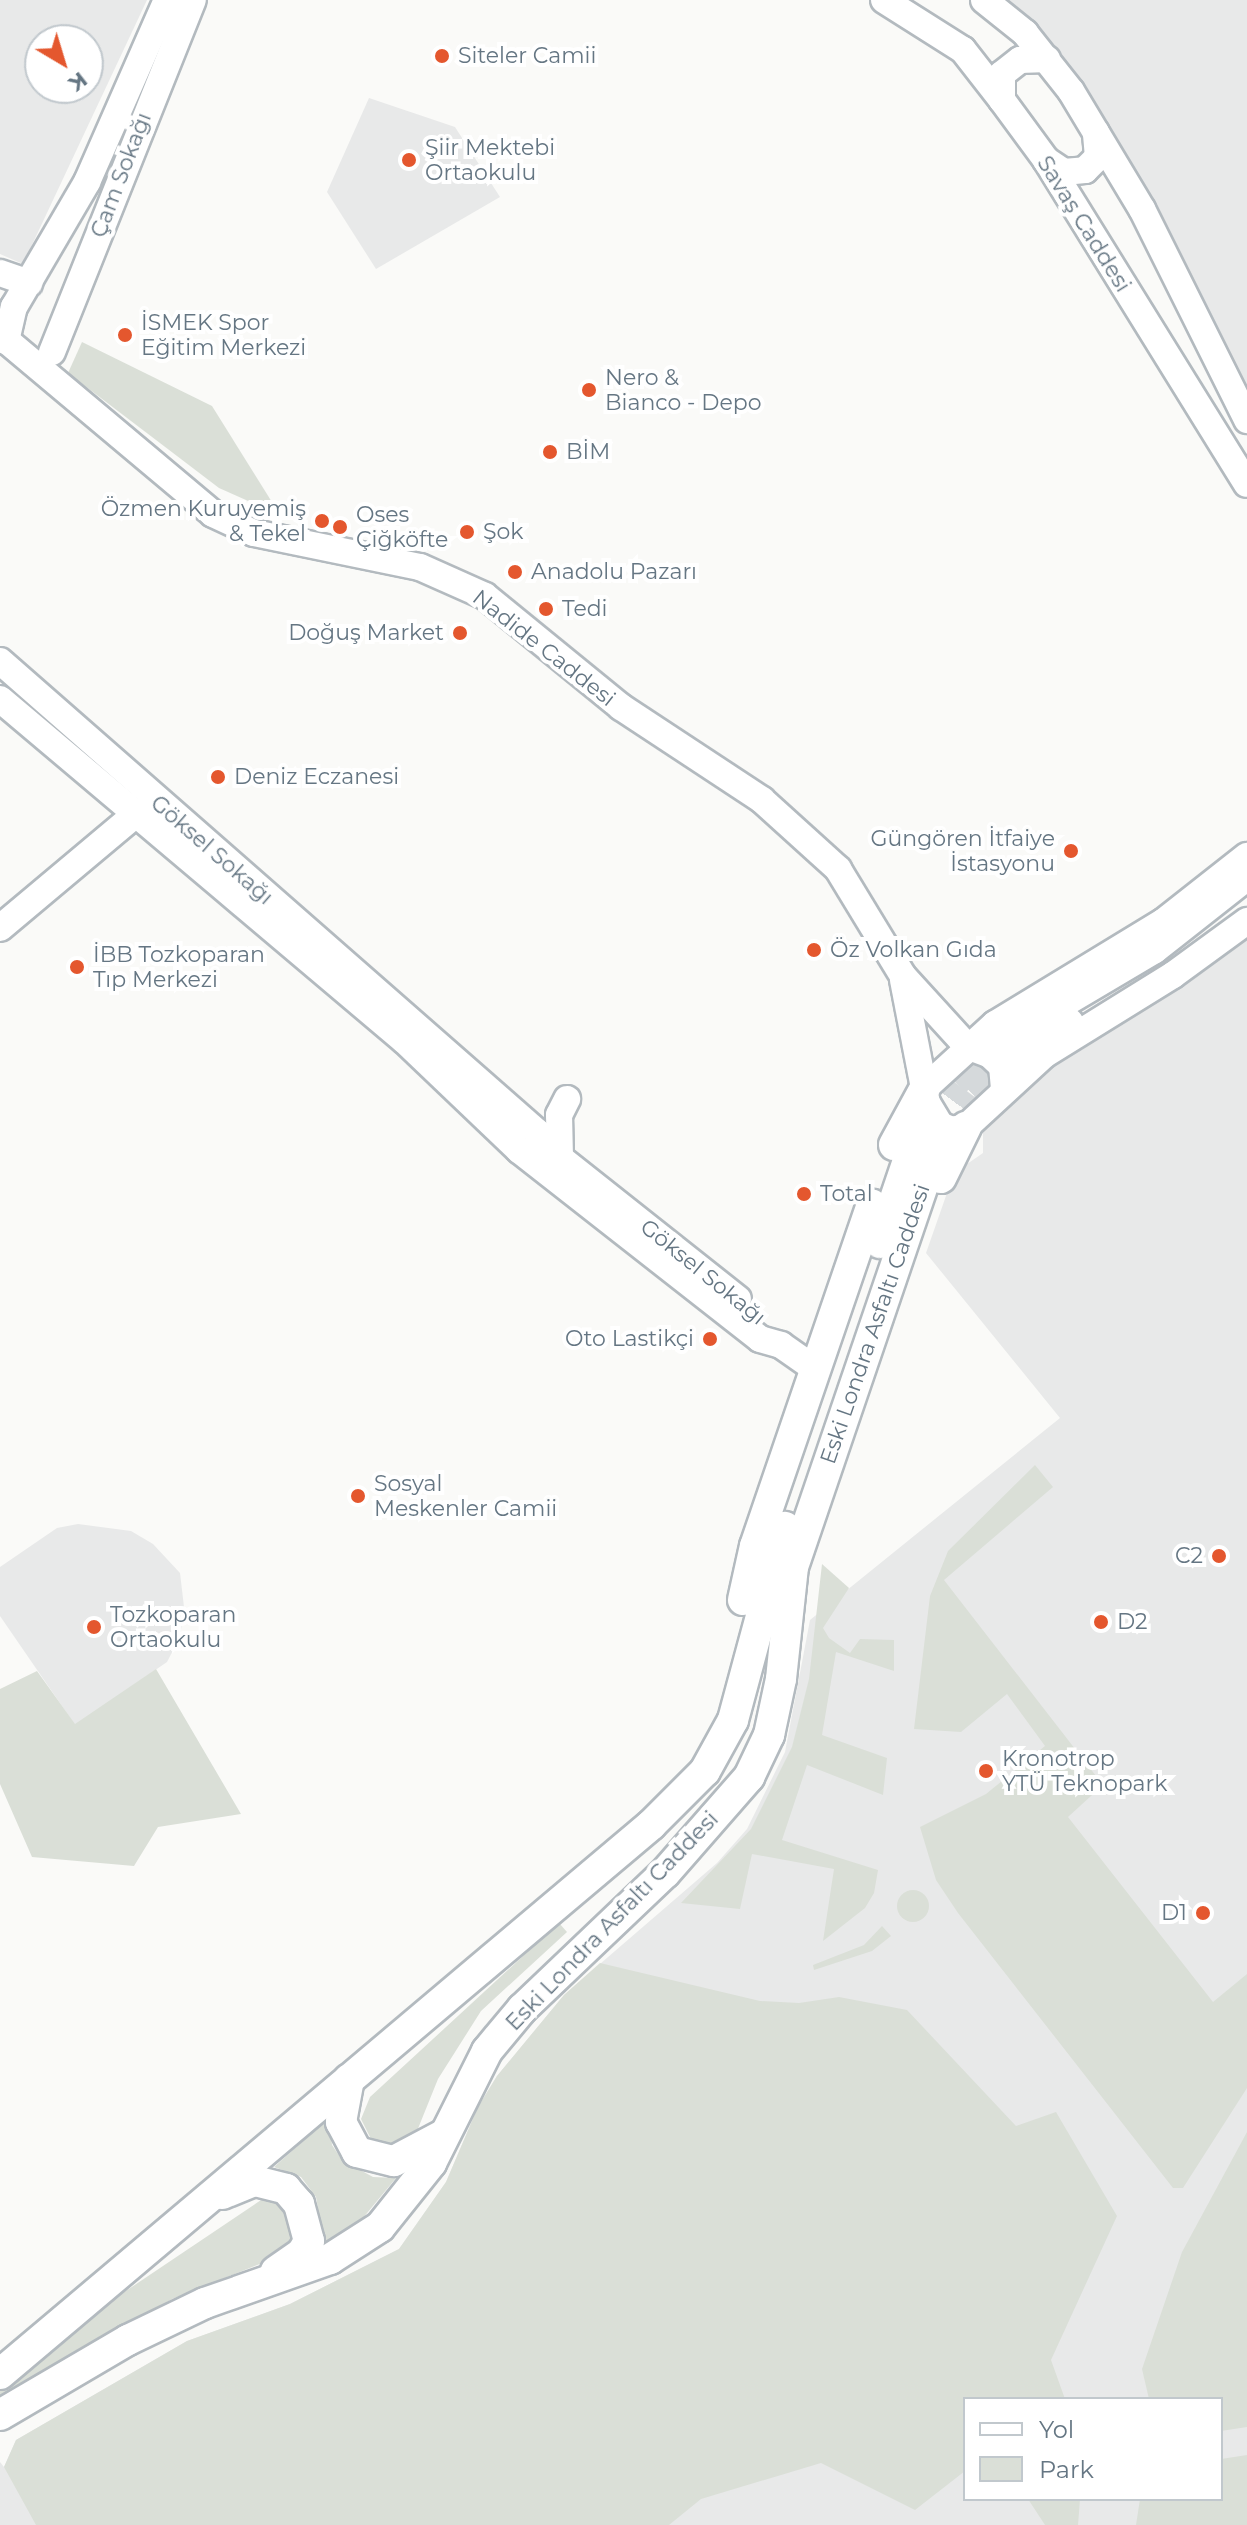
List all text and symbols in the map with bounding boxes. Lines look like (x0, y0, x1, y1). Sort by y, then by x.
north arrow (24, 24, 104, 104)
place label: Siteler Camii (458, 43, 596, 69)
marker: Siteler Camii (433, 47, 451, 65)
text: K (63, 66, 93, 97)
street label: Çam Sokağı (85, 109, 157, 241)
place label: Şiir Mektebi Ortaokulu (425, 134, 555, 186)
marker: Şiir Mektebi Ortaokulu (400, 151, 418, 169)
street label: Savaş Caddesi (1032, 151, 1136, 297)
place label: İSMEK Spor Eğitim Merkezi (141, 309, 306, 360)
marker: İSMEK Spor Eğitim Merkezi (116, 326, 134, 344)
place label: Nero & Bianco - Depo (605, 364, 761, 416)
marker: Nero & Bianco - Depo (580, 381, 598, 399)
place label: BİM (566, 439, 610, 465)
marker: BİM (541, 443, 559, 461)
place label: Özmen Kuruyemiş & Tekel (101, 495, 306, 546)
place label: Oses Çiğköfte (356, 501, 448, 552)
marker: Özmen Kuruyemiş & Tekel (313, 512, 331, 530)
marker: Oses Çiğköfte (331, 518, 349, 536)
place label: Şok (483, 519, 523, 545)
marker: Şok (458, 523, 476, 541)
place label: Anadolu Pazarı (531, 559, 697, 585)
marker: Anadolu Pazarı (506, 563, 524, 581)
street label: Nadide Caddesi (467, 584, 621, 712)
place label: Tedi (562, 596, 608, 622)
marker: Tedi (537, 600, 555, 618)
place label: Doğuş Market (288, 620, 444, 646)
marker: Doğuş Market (451, 624, 469, 642)
place label: Deniz Eczanesi (234, 764, 399, 790)
marker: Deniz Eczanesi (209, 768, 227, 786)
street label: Göksel Sokağı (145, 790, 279, 910)
place label: Güngören İtfaiye İstasyonu (871, 825, 1055, 876)
marker: Güngören İtfaiye İstasyonu (1062, 842, 1080, 860)
place label: Öz Volkan Gıda (830, 937, 997, 963)
place label: İBB Tozkoparan Tıp Merkezi (93, 941, 265, 992)
marker: Öz Volkan Gıda (805, 941, 823, 959)
marker: İBB Tozkoparan Tıp Merkezi (68, 958, 86, 976)
street label: Eski Londra Asfaltı Caddesi (815, 1181, 935, 1467)
place label: Total (820, 1181, 873, 1207)
marker: Total (795, 1185, 813, 1203)
street label: Göksel Sokağı (635, 1213, 771, 1331)
place label: Oto Lastikçi (565, 1326, 694, 1352)
marker: Oto Lastikçi (701, 1330, 719, 1348)
place label: Sosyal Meskenler Camii (374, 1470, 557, 1522)
marker: Sosyal Meskenler Camii (349, 1487, 367, 1505)
place label: C2 (1175, 1543, 1203, 1569)
marker: C2 (1210, 1547, 1228, 1565)
place label: Tozkoparan Ortaokulu (110, 1601, 236, 1652)
place label: D2 (1117, 1609, 1147, 1635)
marker: D2 (1092, 1613, 1110, 1631)
marker: Tozkoparan Ortaokulu (85, 1618, 103, 1636)
place label: Kronotrop YTÜ Teknopark (1002, 1745, 1167, 1796)
marker: Kronotrop YTÜ Teknopark (977, 1762, 995, 1780)
street label: Eski Londra Asfaltı Caddesi (500, 1806, 724, 2036)
place label: D1 (1161, 1900, 1187, 1926)
marker: D1 (1194, 1904, 1212, 1922)
legend (963, 2397, 1223, 2501)
text: Yol (1039, 2415, 1074, 2444)
text: Park (1039, 2455, 1094, 2484)

